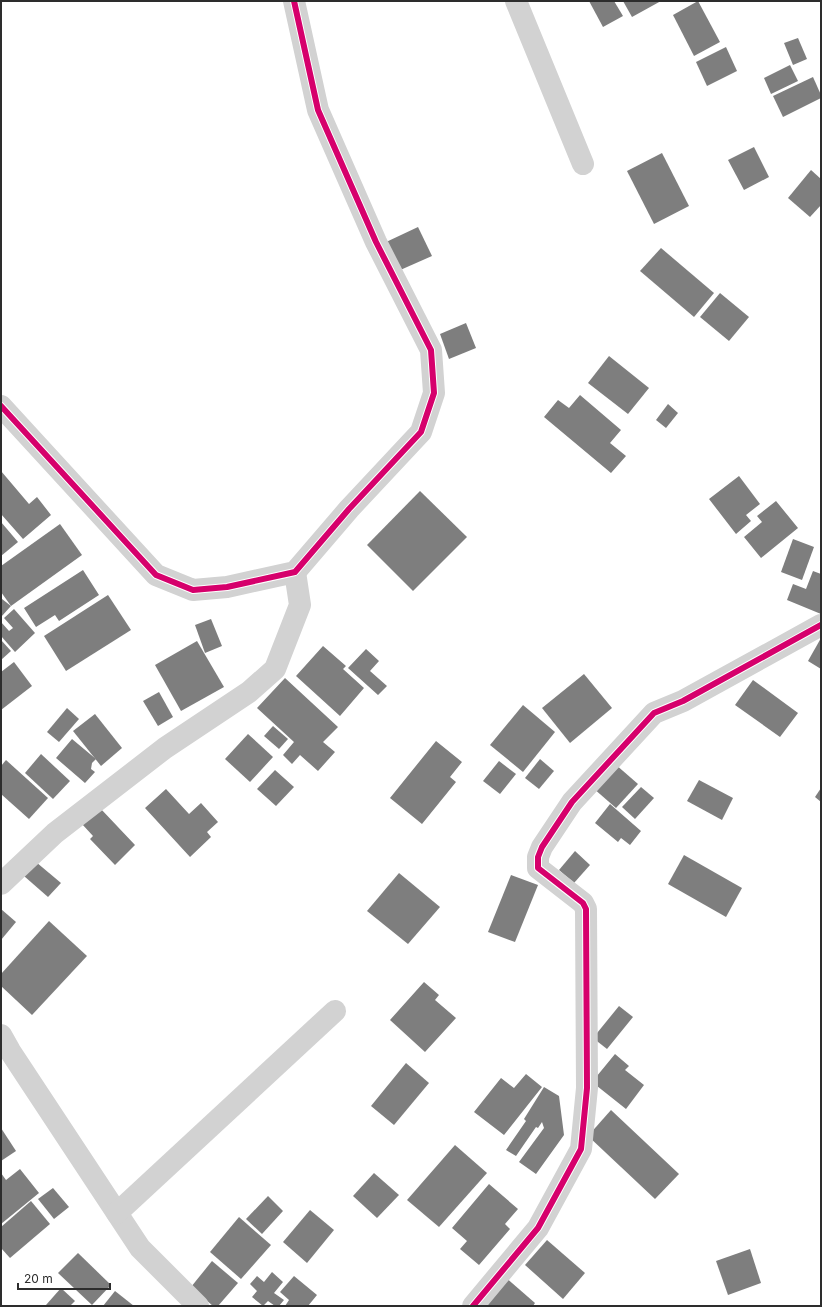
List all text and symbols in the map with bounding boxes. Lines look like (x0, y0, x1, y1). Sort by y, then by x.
scale bar (18, 1265, 110, 1291)
text: 20 m (24, 1271, 53, 1286)

